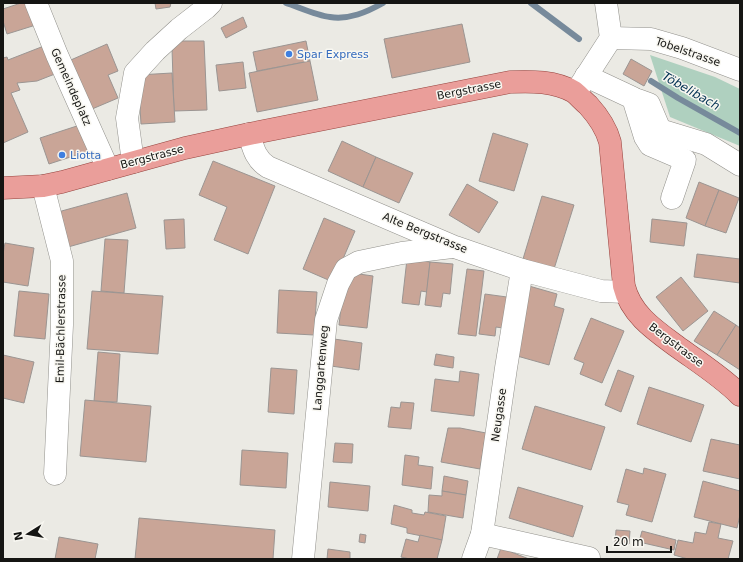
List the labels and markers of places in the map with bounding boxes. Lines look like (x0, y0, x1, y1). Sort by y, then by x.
place label: Spar Express (297, 48, 369, 61)
marker: Spar Express (284, 49, 294, 59)
place label: Liotta (70, 149, 101, 162)
marker: Liotta (57, 150, 67, 160)

